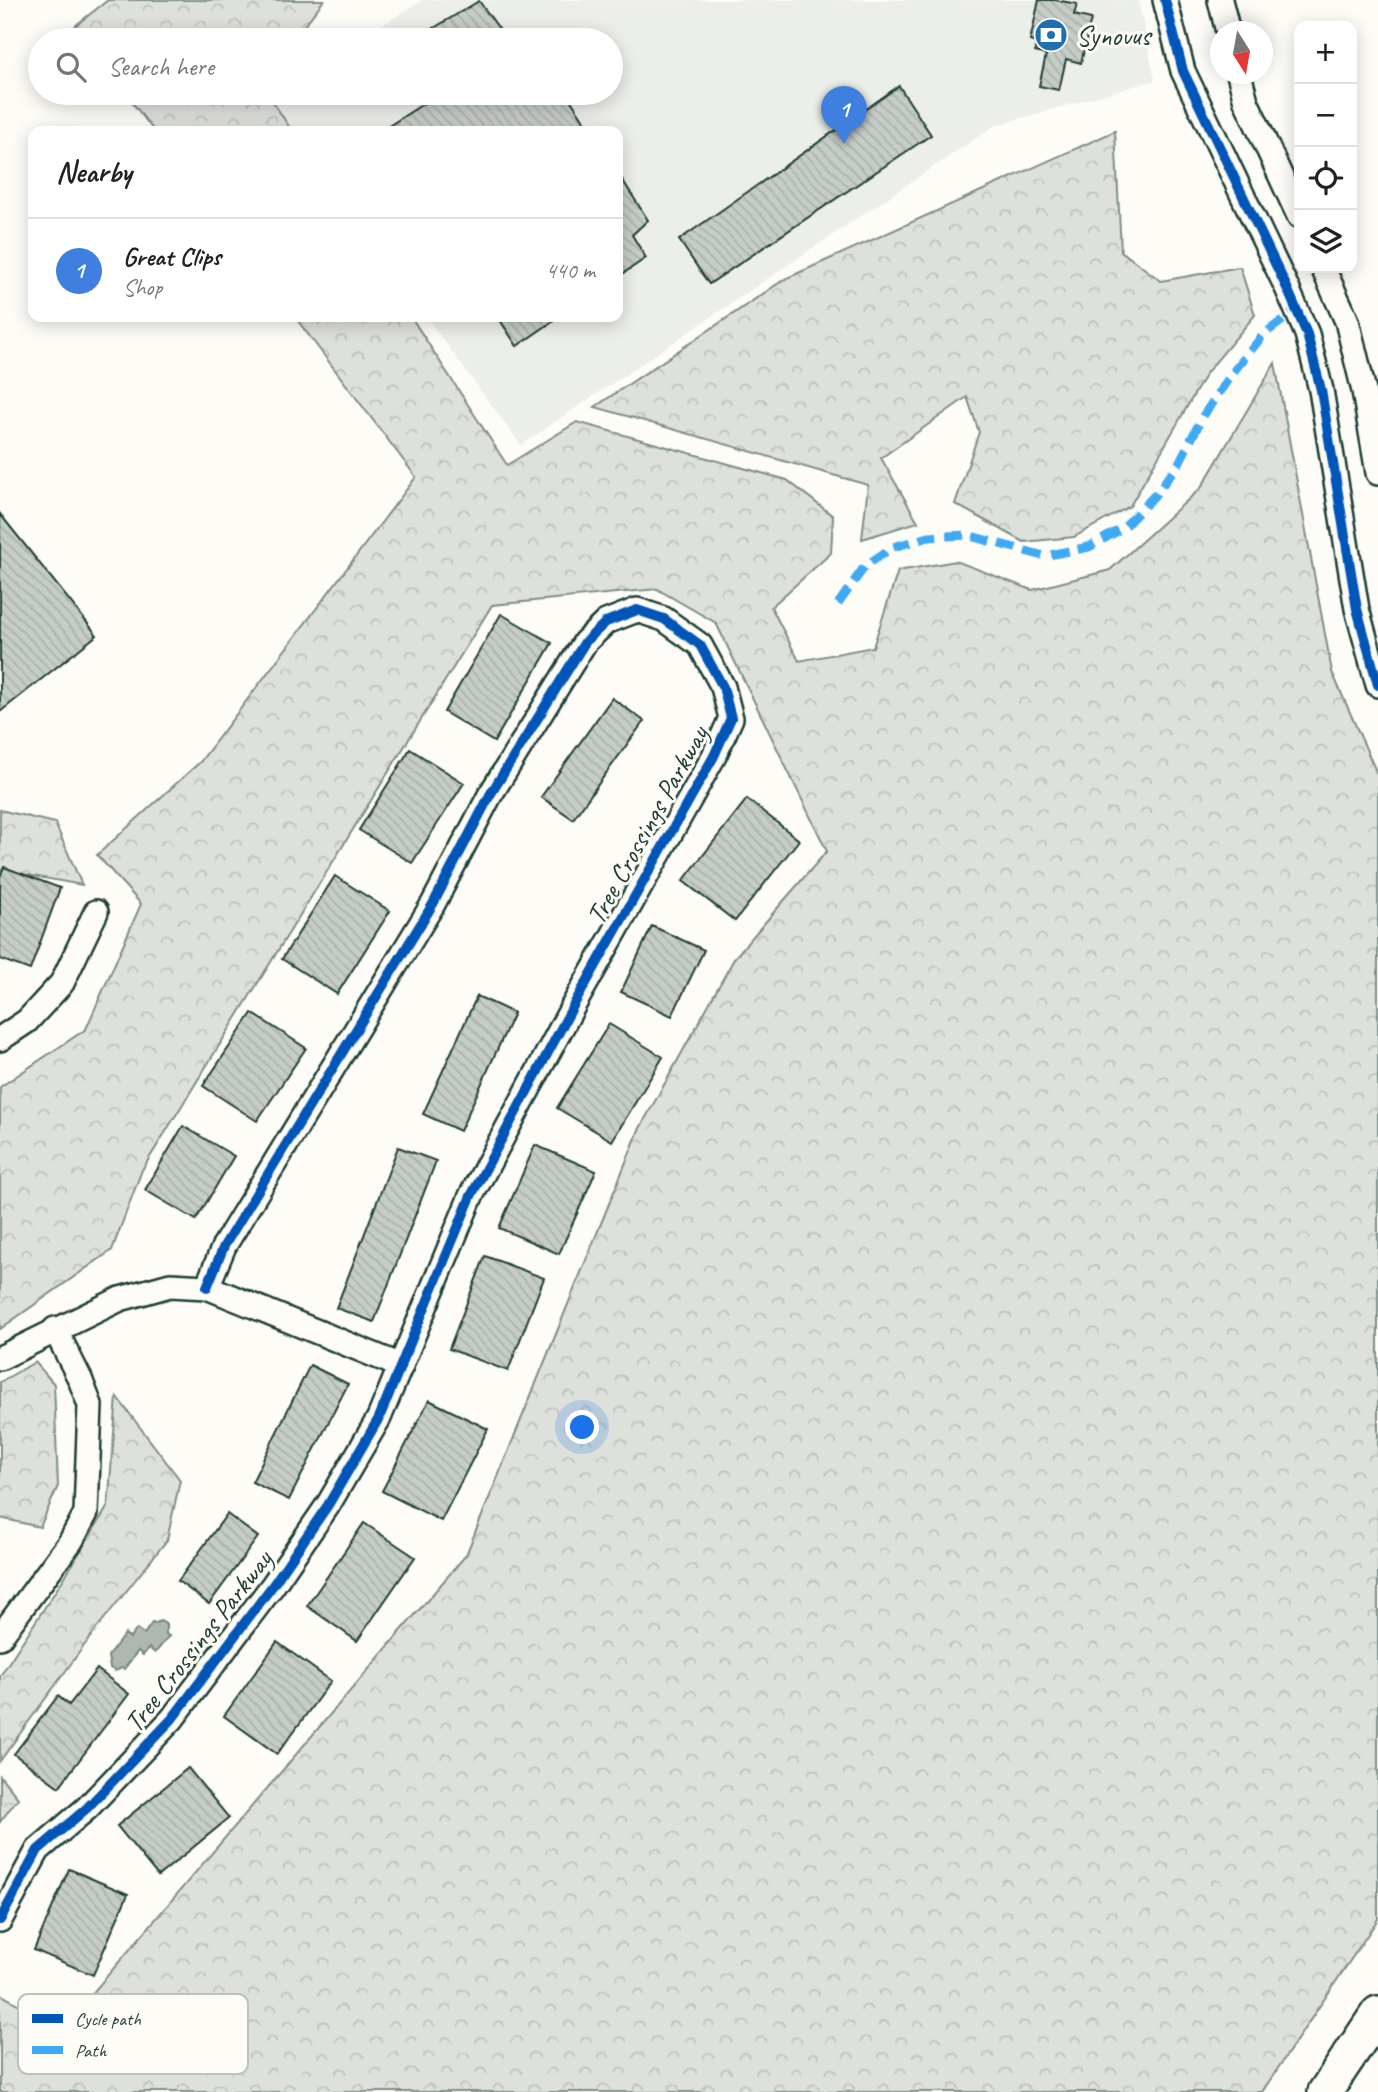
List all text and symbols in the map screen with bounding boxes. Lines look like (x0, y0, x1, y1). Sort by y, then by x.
bank icon: Synovus (1032, 16, 1070, 54)
place label: Synovus (1076, 18, 1153, 53)
north arrow (1210, 21, 1273, 84)
map controls (1294, 21, 1357, 273)
button: + (1294, 21, 1357, 84)
search box (28, 28, 623, 105)
icon: search (52, 48, 90, 86)
text: Search here (108, 50, 214, 83)
button: − (1294, 84, 1357, 147)
pin: 1 (821, 86, 867, 144)
button: locate (1294, 147, 1357, 210)
text: Nearby (56, 153, 132, 191)
button: layers (1294, 210, 1357, 273)
text: Great Clips (123, 240, 221, 273)
text: 1 (74, 256, 84, 285)
text: 440 m (546, 256, 595, 285)
text: Shop (123, 273, 162, 302)
street label: Tree Crossings Parkway (578, 718, 717, 930)
your location (565, 1410, 599, 1444)
street label: Tree Crossings Parkway (116, 1541, 281, 1739)
legend (18, 1994, 248, 2074)
text: Cycle path (75, 2007, 141, 2031)
text: Path (75, 2039, 108, 2063)

